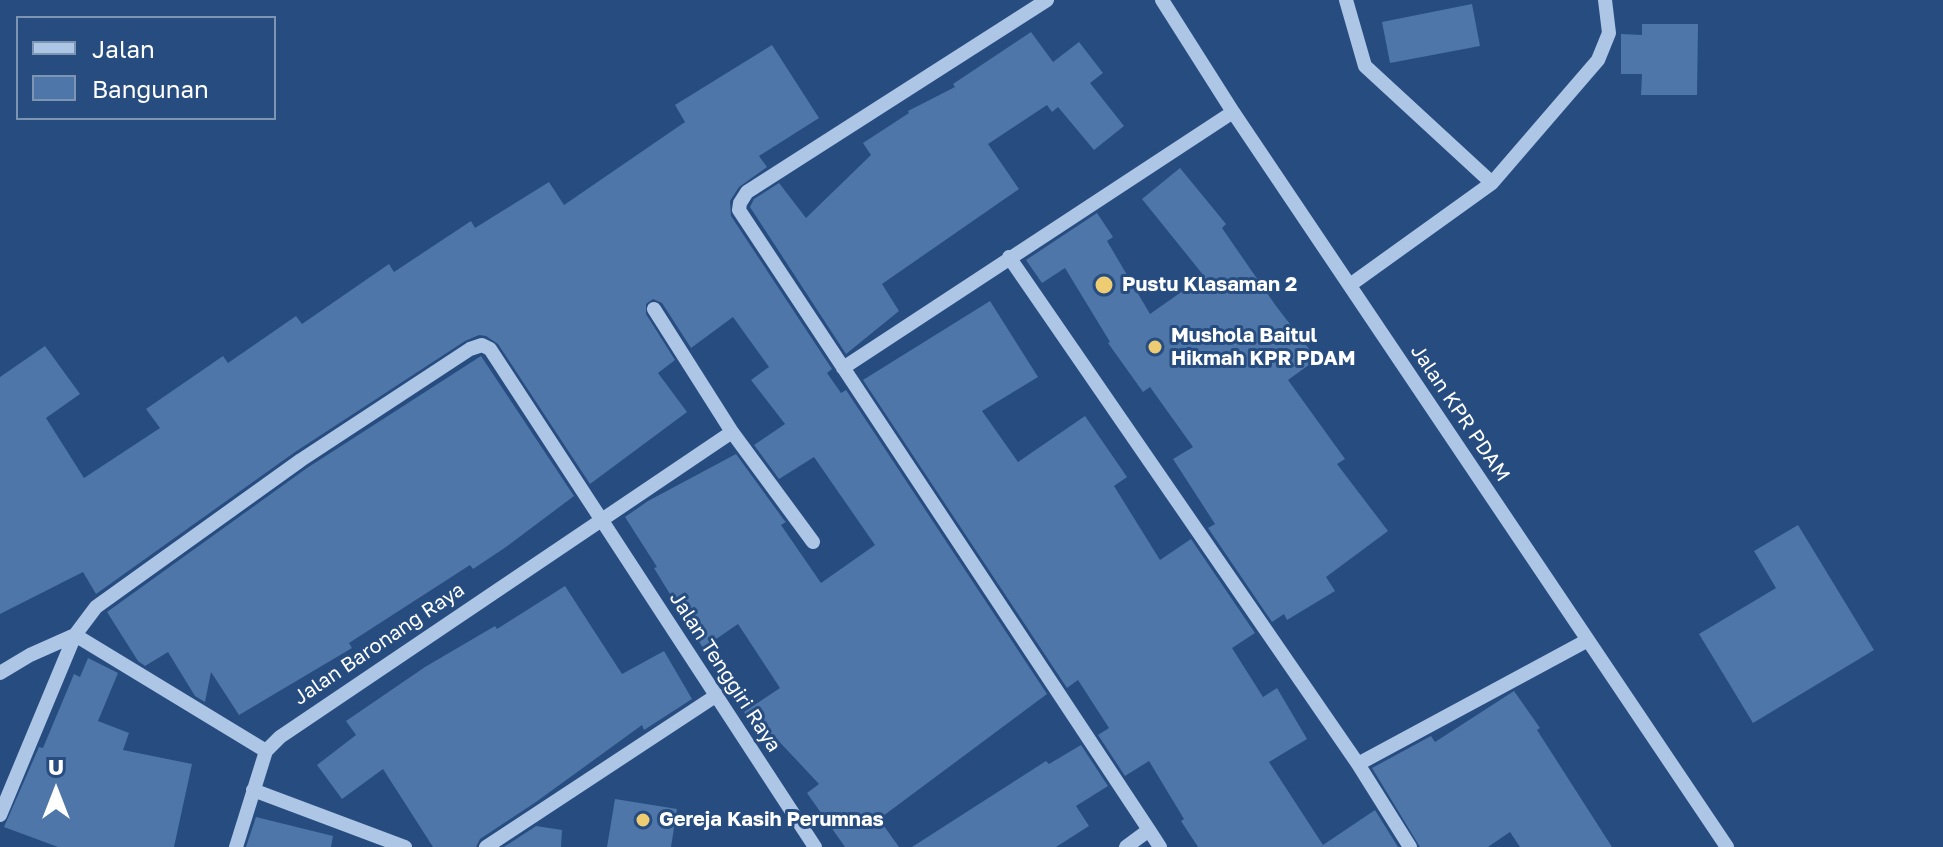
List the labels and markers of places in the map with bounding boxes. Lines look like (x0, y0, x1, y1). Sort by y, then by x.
place label: Pustu Klasaman 2 (1122, 273, 1297, 297)
marker: Pustu Klasaman 2 (1093, 274, 1115, 296)
place label: Mushola Baitul Hikmah KPR PDAM (1171, 324, 1356, 371)
marker: Mushola Baitul Hikmah KPR PDAM (1146, 338, 1164, 356)
place label: Gereja Kasih Perumnas (659, 808, 884, 832)
marker: Gereja Kasih Perumnas (634, 811, 652, 829)

